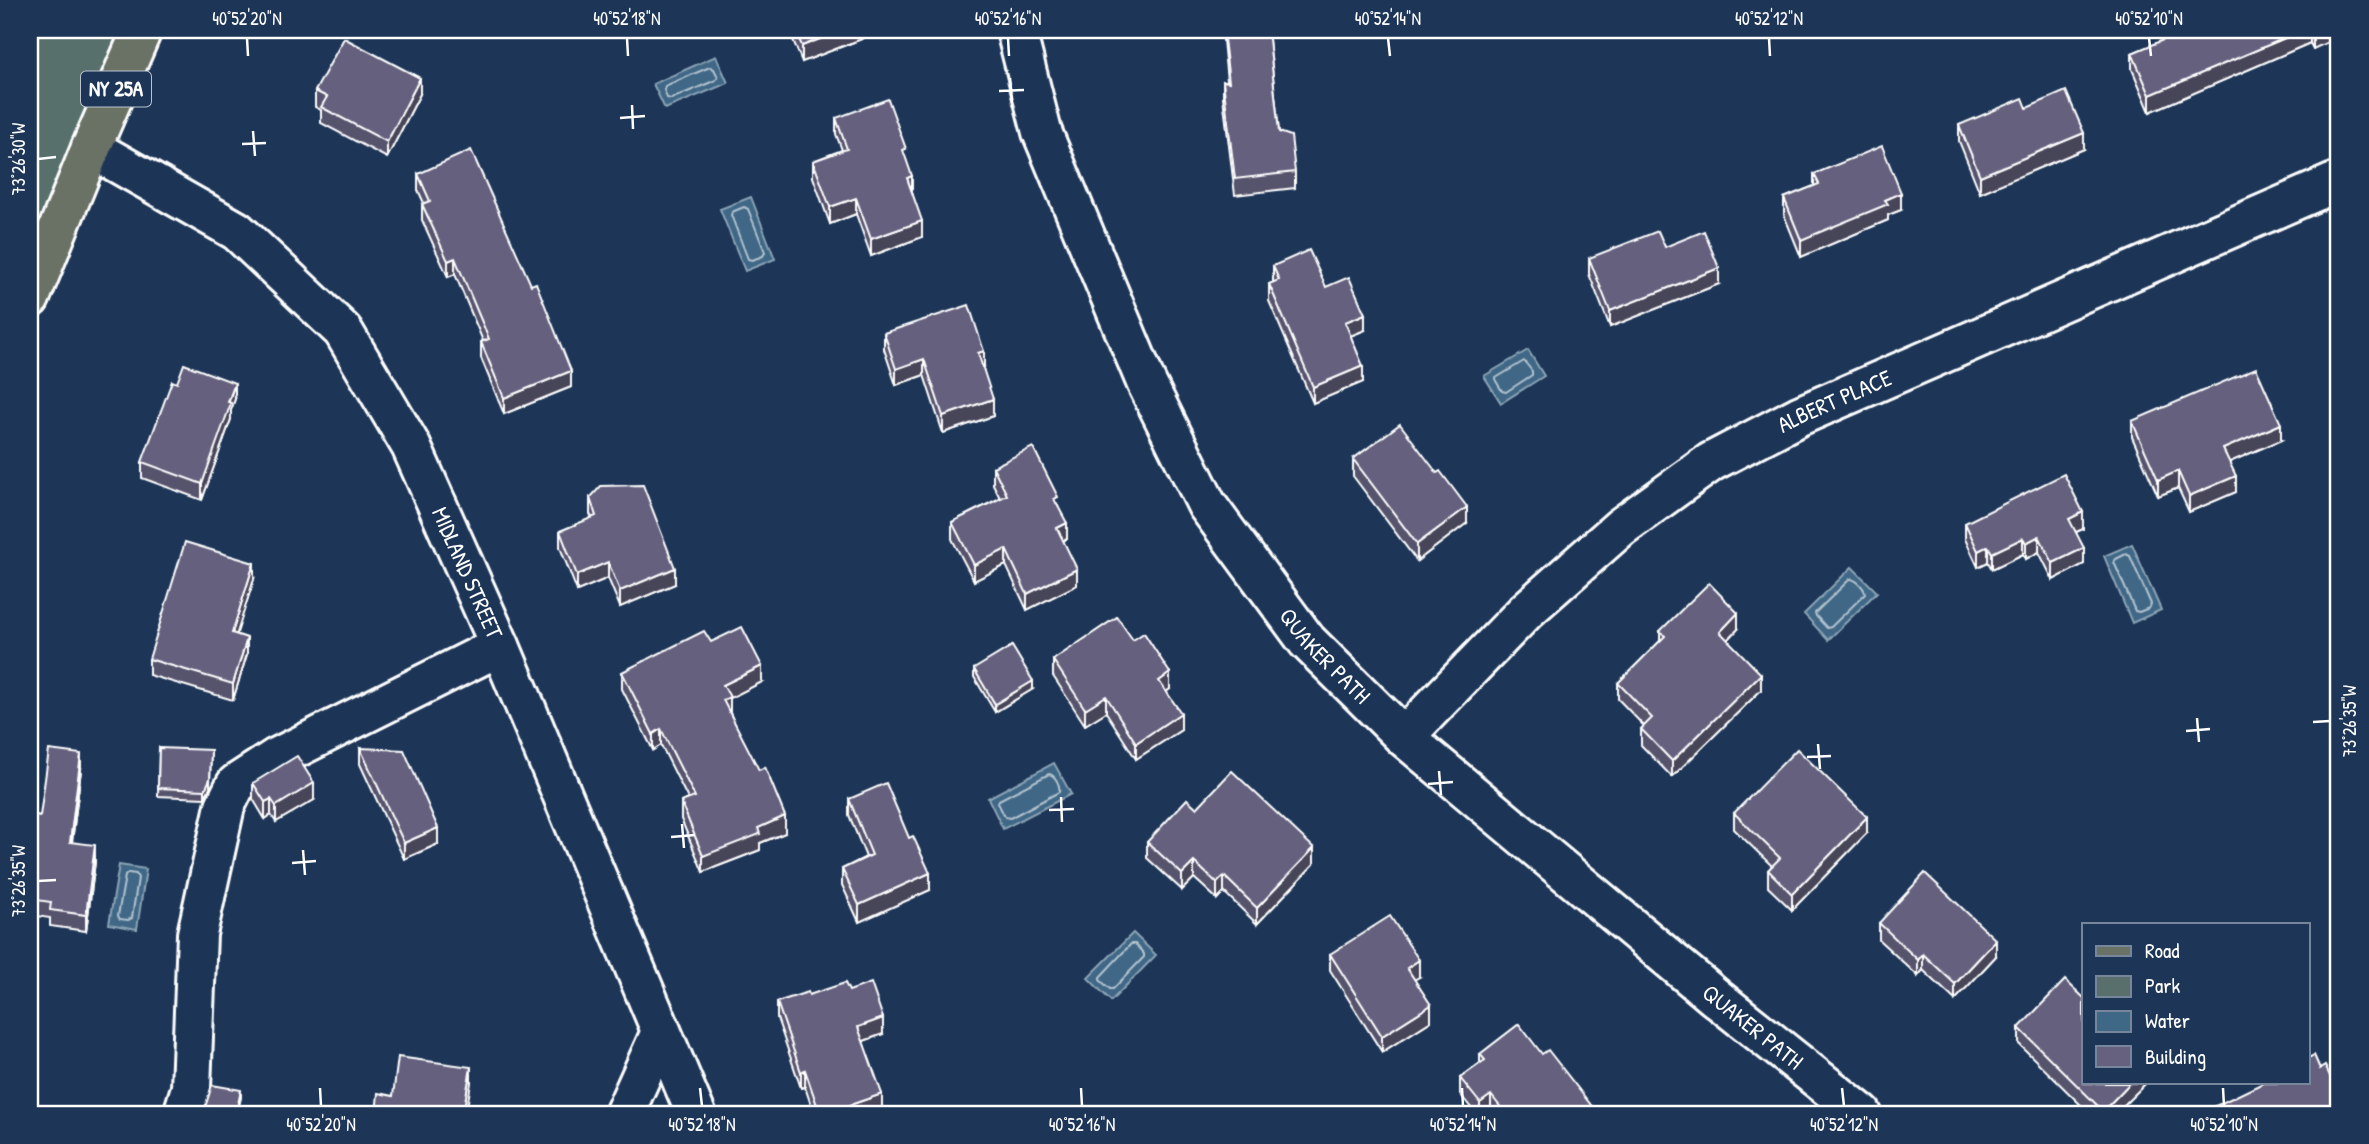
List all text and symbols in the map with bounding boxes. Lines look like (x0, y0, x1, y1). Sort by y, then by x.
text: 40°52'20"N (212, 6, 282, 31)
text: 40°52'18"N (593, 6, 661, 31)
text: 40°52'16"N (975, 6, 1041, 31)
text: 40°52'14"N (1355, 6, 1421, 31)
text: 40°52'12"N (1735, 6, 1803, 31)
text: 40°52'10"N (2115, 6, 2183, 31)
road number: NY 25A (81, 72, 151, 106)
text: 73°26'30"W (6, 123, 31, 195)
street label: ALBERT PLACE (1772, 362, 1896, 440)
street label: MIDLAND STREET (425, 502, 511, 644)
street label: QUAKER PATH (1273, 601, 1377, 710)
text: 73°26'35"W (2337, 685, 2362, 757)
text: 73°26'35"W (6, 845, 31, 917)
legend (2082, 923, 2310, 1084)
text: Road (2145, 936, 2179, 965)
text: Park (2145, 971, 2180, 1000)
street label: QUAKER PATH (1696, 977, 1810, 1076)
text: Water (2145, 1006, 2190, 1035)
text: Building (2145, 1042, 2206, 1071)
text: 40°52'20"N (286, 1112, 356, 1137)
text: 40°52'18"N (668, 1112, 736, 1137)
text: 40°52'16"N (1049, 1112, 1115, 1137)
text: 40°52'14"N (1430, 1112, 1496, 1137)
text: 40°52'12"N (1810, 1112, 1878, 1137)
text: 40°52'10"N (2190, 1112, 2258, 1137)

